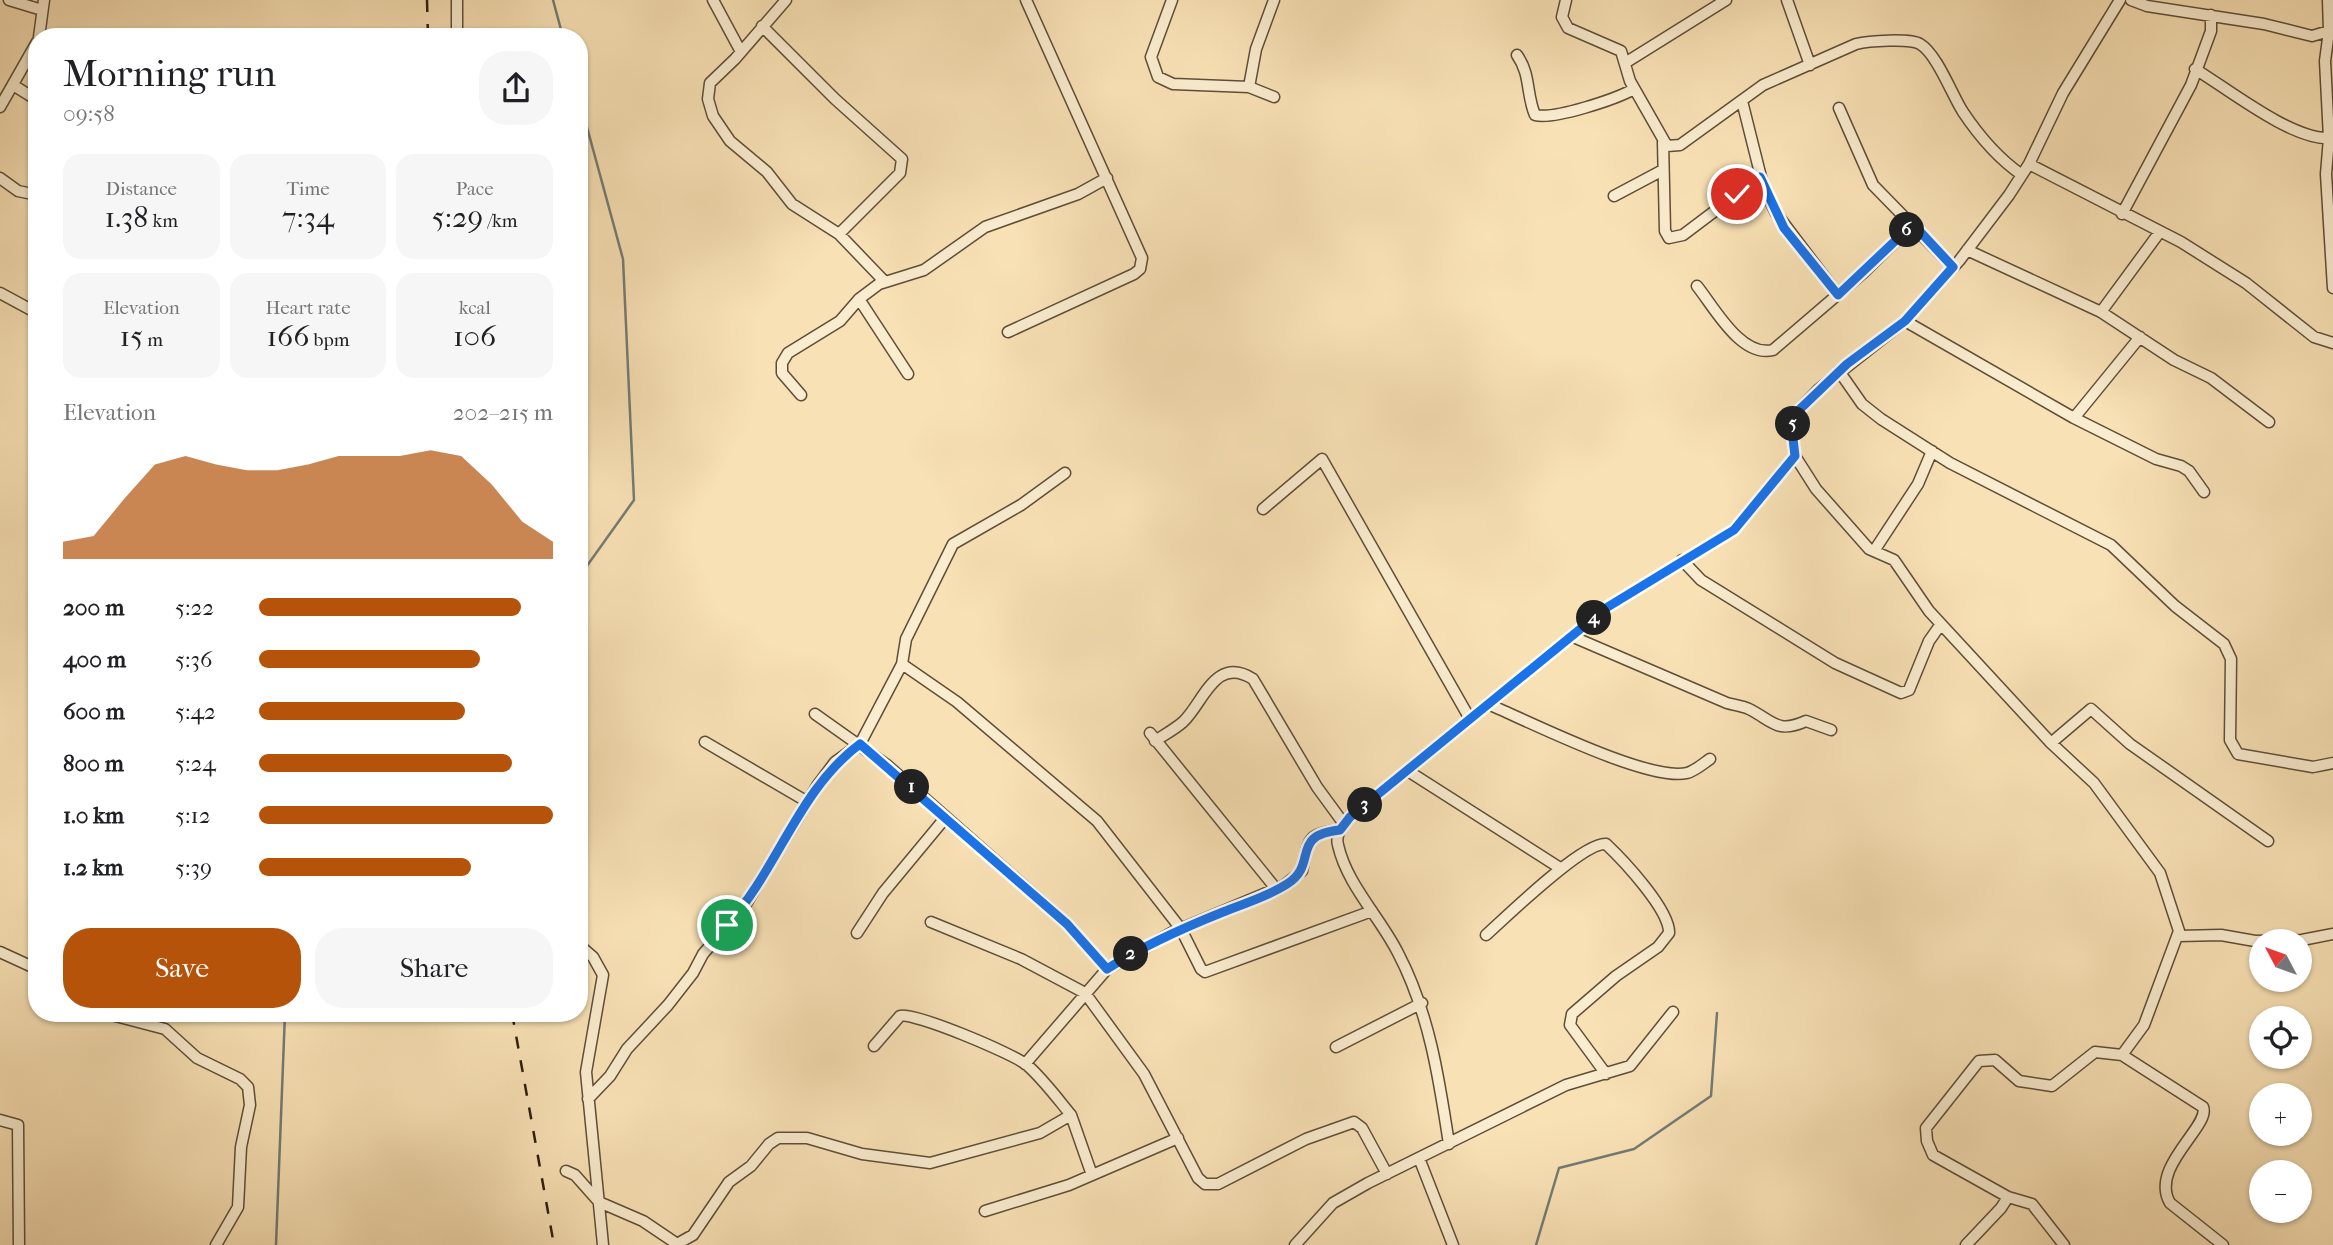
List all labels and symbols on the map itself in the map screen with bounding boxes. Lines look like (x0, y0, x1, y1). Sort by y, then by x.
pin (1707, 164, 1767, 224)
pin: 6 (1890, 212, 1924, 247)
pin: 5 (1776, 406, 1811, 442)
pin: 4 (1576, 600, 1612, 636)
pin: 1 (894, 770, 930, 804)
pin: 3 (1348, 788, 1382, 822)
pin (697, 895, 757, 955)
north arrow (2249, 929, 2312, 992)
pin: 2 (1114, 936, 1148, 972)

